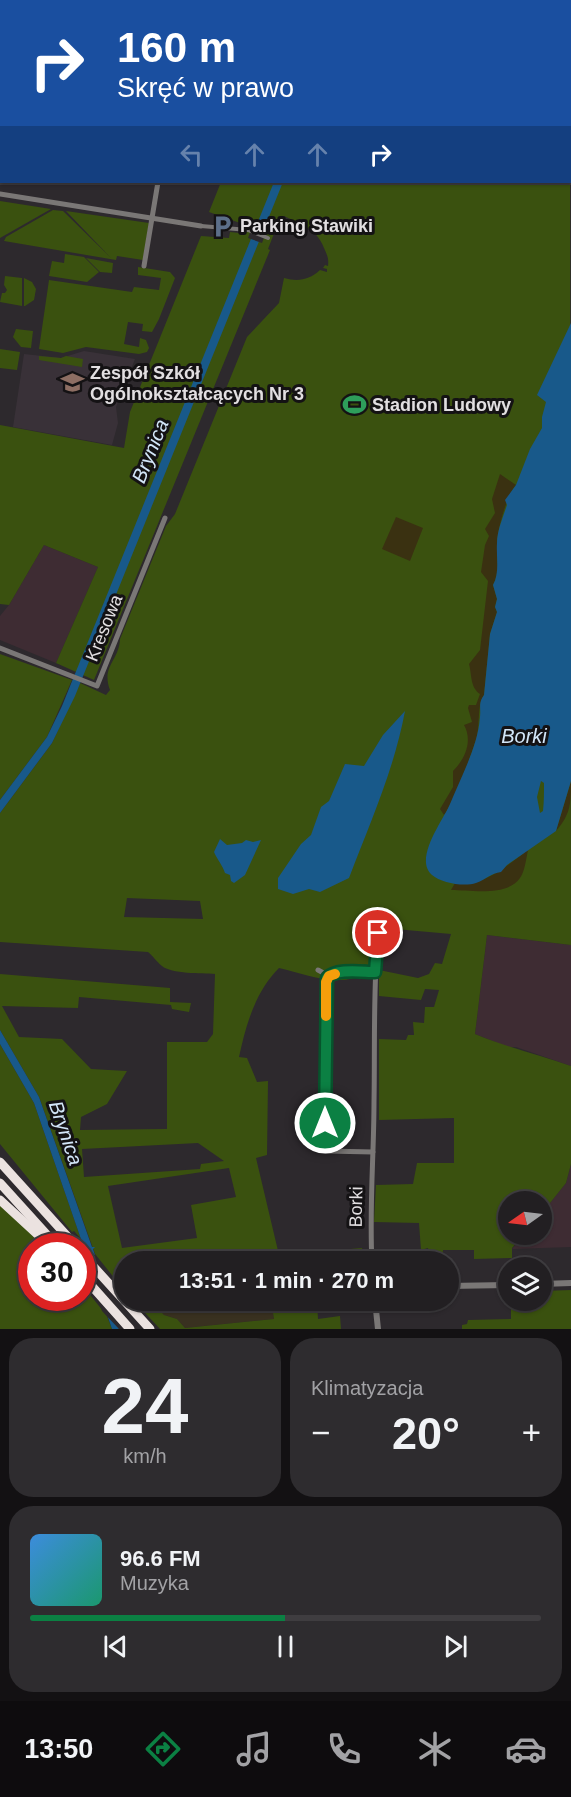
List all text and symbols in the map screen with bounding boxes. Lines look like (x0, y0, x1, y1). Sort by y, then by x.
icon: right (18, 24, 96, 102)
text: 160 m (117, 24, 236, 71)
text: Skręć w prawo (117, 73, 294, 103)
icon: left (175, 138, 208, 171)
icon: ahead (238, 138, 271, 171)
icon: ahead (301, 138, 334, 171)
icon: right (364, 138, 397, 171)
parking icon: Parking Stawiki (209, 213, 235, 239)
place label: Parking Stawiki (240, 216, 373, 236)
place label: Zespół Szkół Ogólnokształcących Nr 3 (90, 363, 304, 404)
school or university icon: Zespół Szkół Ogólnokształcących Nr 3 (59, 370, 85, 396)
sports icon: Stadion Ludowy (341, 392, 367, 418)
place label: Stadion Ludowy (372, 395, 511, 415)
water label: Brynica (127, 416, 173, 486)
street label: Kresowa (82, 591, 127, 664)
water label: Borki (501, 725, 547, 747)
pin (352, 907, 403, 958)
icon: arrive (361, 916, 394, 949)
position arrow (293, 1091, 357, 1155)
water label: Brynica (45, 1098, 87, 1168)
street label: Borki (346, 1186, 366, 1228)
north arrow (498, 1191, 552, 1245)
map controls (498, 1191, 552, 1311)
speed limit sign: 30 (18, 1233, 96, 1311)
button: layers (498, 1257, 552, 1311)
text: 13:51 · 1 min · 270 m (179, 1268, 394, 1293)
text: 24 (102, 1362, 188, 1450)
text: Klimatyzacja (311, 1377, 423, 1399)
text: 20° (392, 1408, 460, 1459)
text: − (311, 1414, 330, 1451)
text: + (522, 1414, 541, 1451)
text: km/h (123, 1445, 167, 1467)
text: 96.6 FM (120, 1546, 201, 1571)
text: Muzyka (120, 1572, 189, 1594)
icon: previous (99, 1630, 132, 1663)
icon: pause (269, 1630, 302, 1663)
icon: next (439, 1630, 472, 1663)
icon: directions (142, 1728, 184, 1770)
icon: music (233, 1728, 275, 1770)
icon: phone (323, 1728, 365, 1770)
icon: climate (414, 1728, 456, 1770)
icon: car (505, 1728, 547, 1770)
text: 13:50 (24, 1734, 93, 1764)

